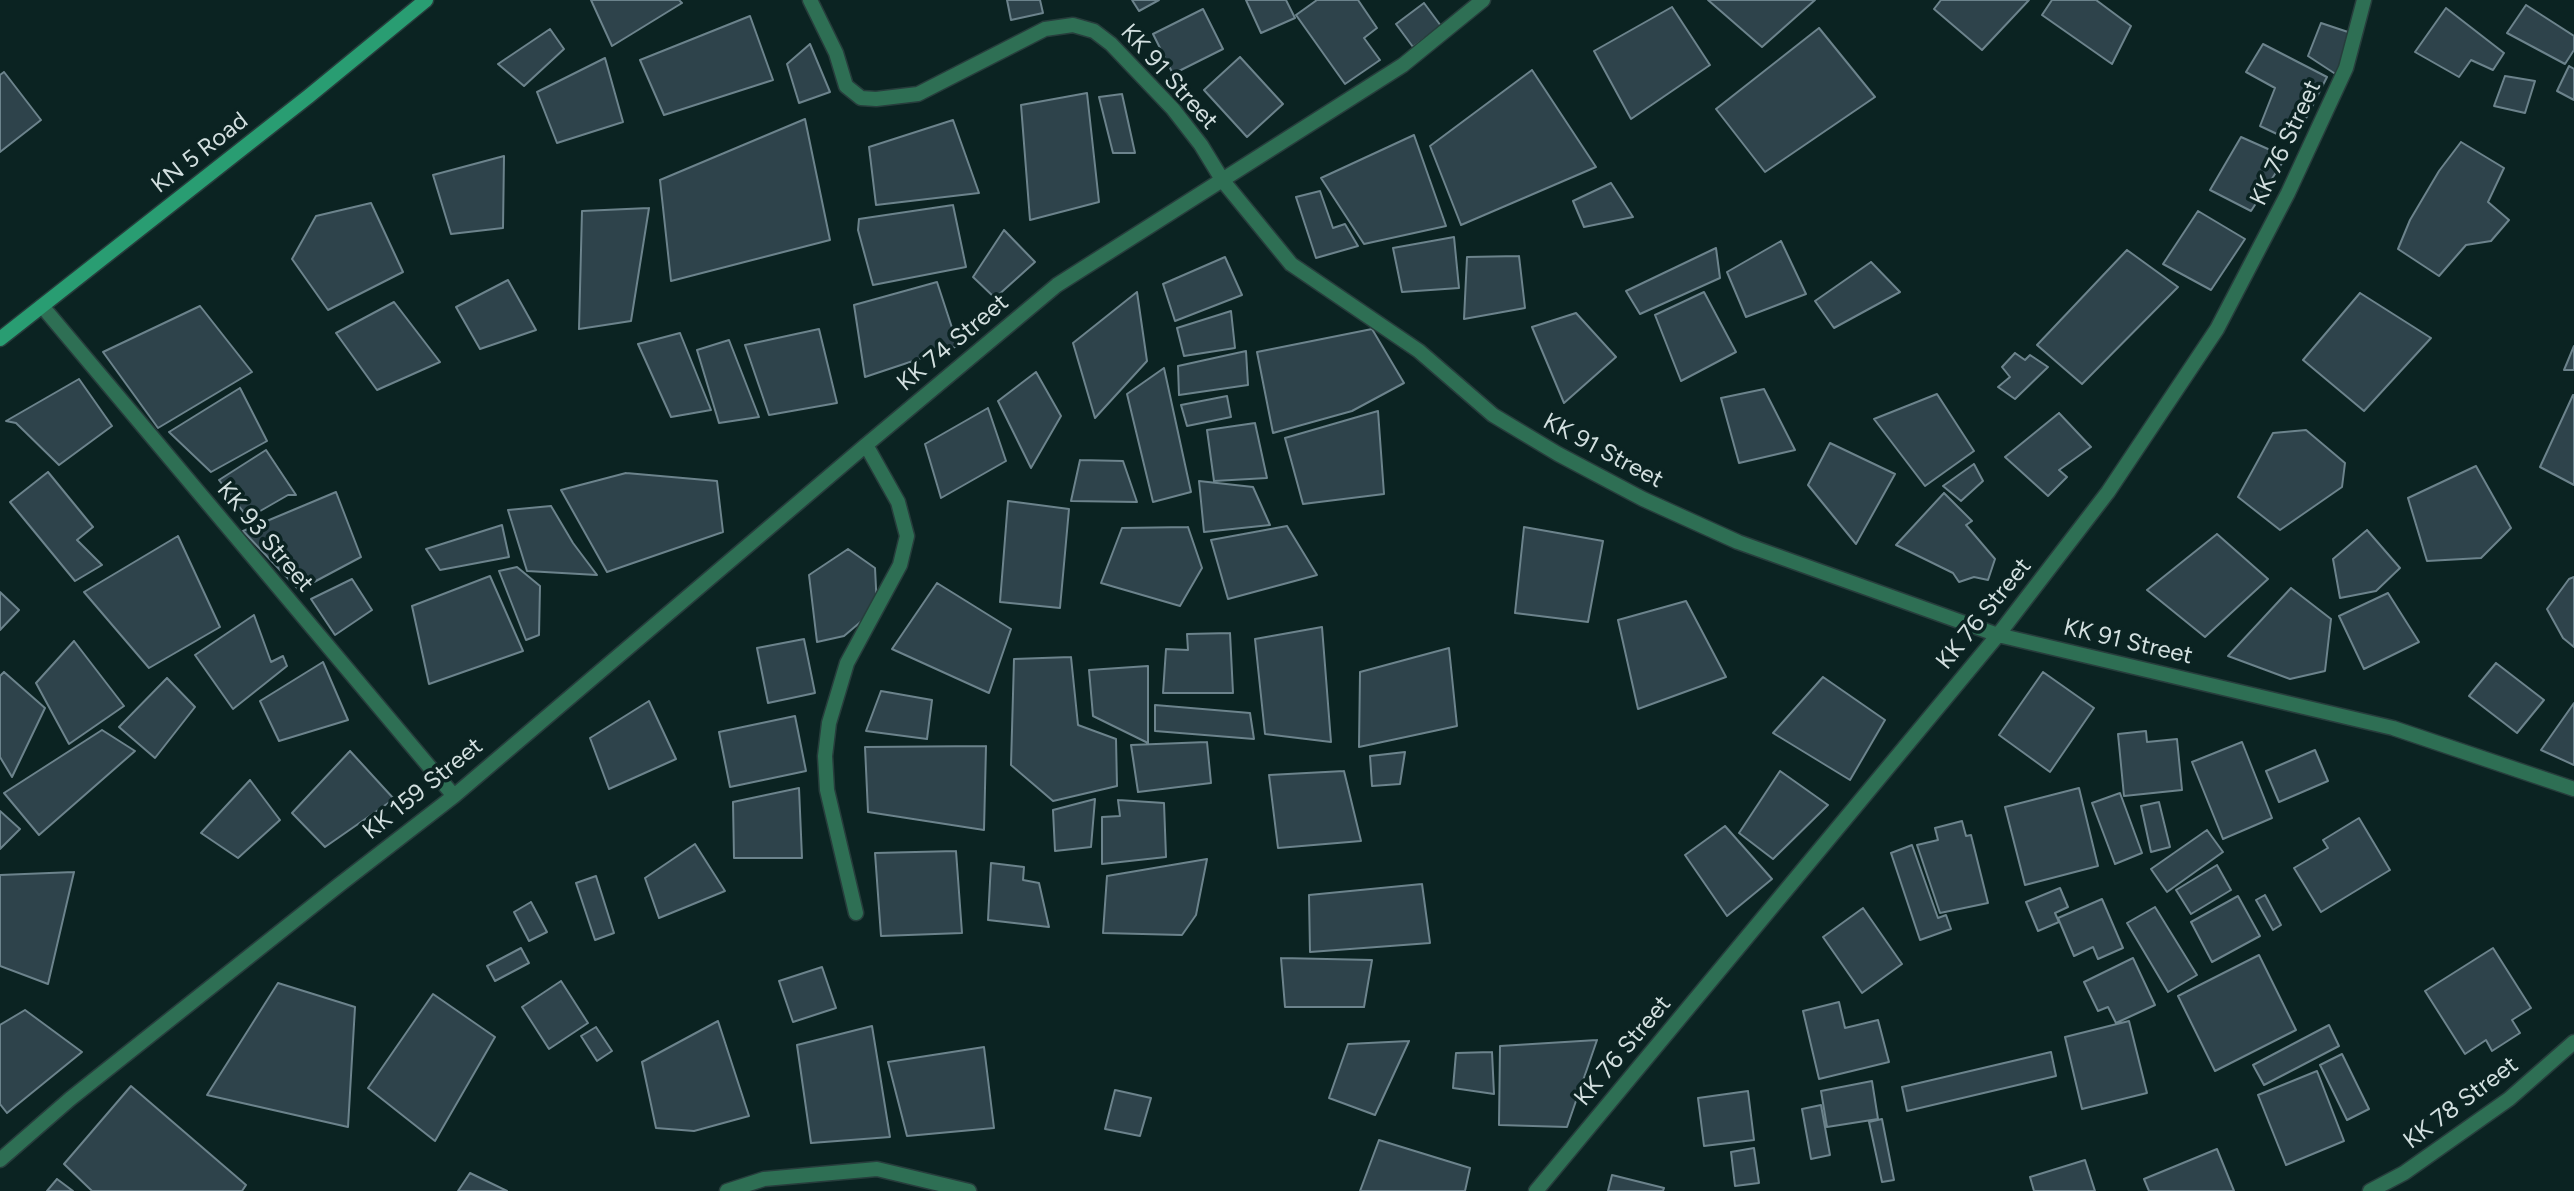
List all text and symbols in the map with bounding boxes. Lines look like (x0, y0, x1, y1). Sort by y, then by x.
street label: KK 91 Street (1114, 18, 1224, 136)
street label: KK 76 Street (2244, 76, 2328, 210)
street label: KN 5 Road (146, 107, 254, 199)
street label: KK 74 Street (892, 288, 1014, 398)
street label: KK 91 Street (1538, 407, 1668, 495)
street label: KK 93 Street (211, 476, 319, 598)
street label: KK 76 Street (1930, 553, 2038, 675)
street label: KK 91 Street (2061, 613, 2195, 671)
street label: KK 159 Street (357, 732, 489, 846)
street label: KK 76 Street (1569, 990, 1677, 1112)
street label: KK 78 Street (2398, 1051, 2524, 1155)

